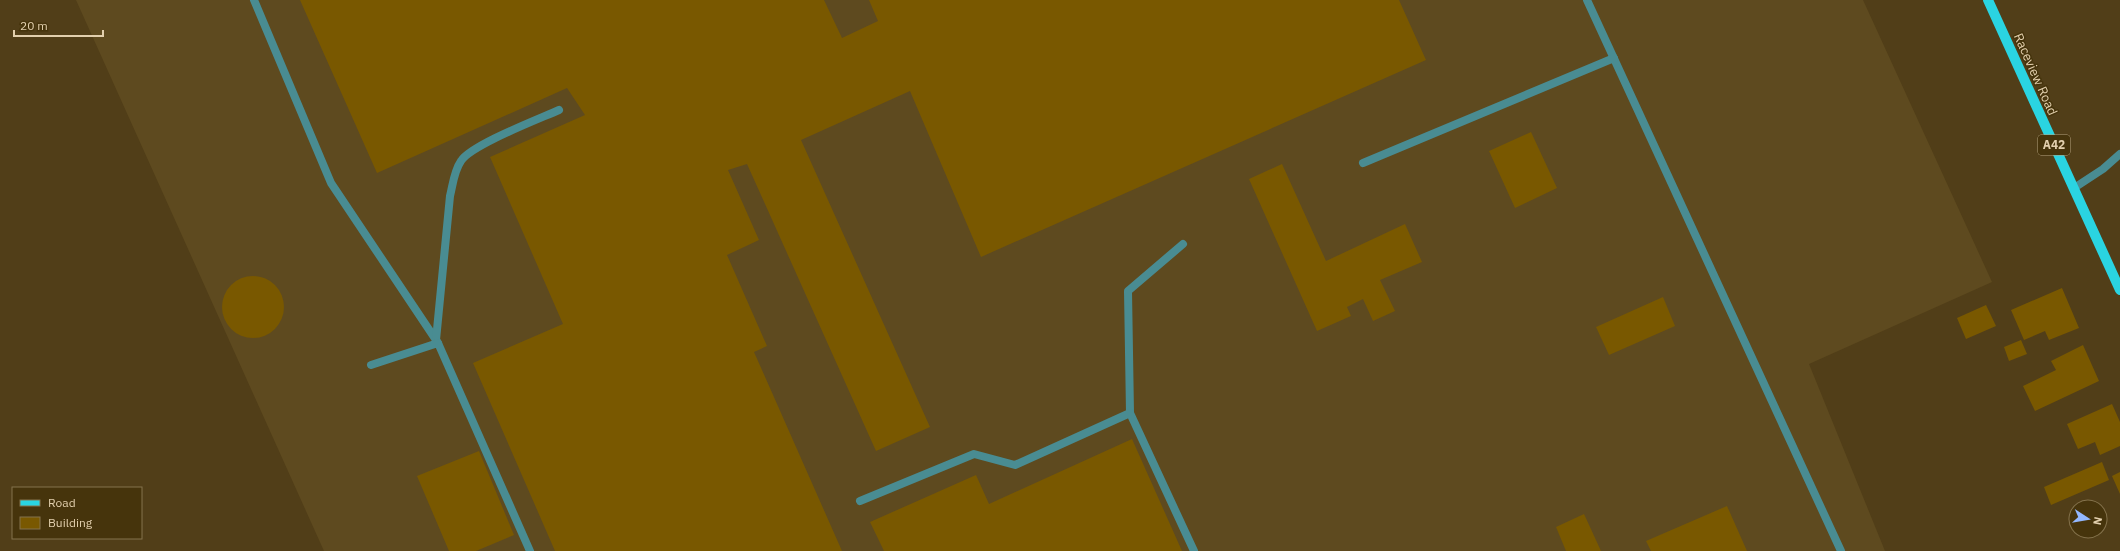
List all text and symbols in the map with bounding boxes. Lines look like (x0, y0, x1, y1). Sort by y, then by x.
scale bar (14, 12, 103, 38)
text: 20 m (20, 18, 48, 33)
street label: Raceview Road (2010, 30, 2061, 118)
road number: A42 (2038, 135, 2070, 155)
legend (12, 487, 142, 539)
text: Road (48, 495, 76, 510)
north arrow (2068, 499, 2108, 539)
text: Building (48, 515, 93, 530)
text: N (2090, 516, 2105, 526)

